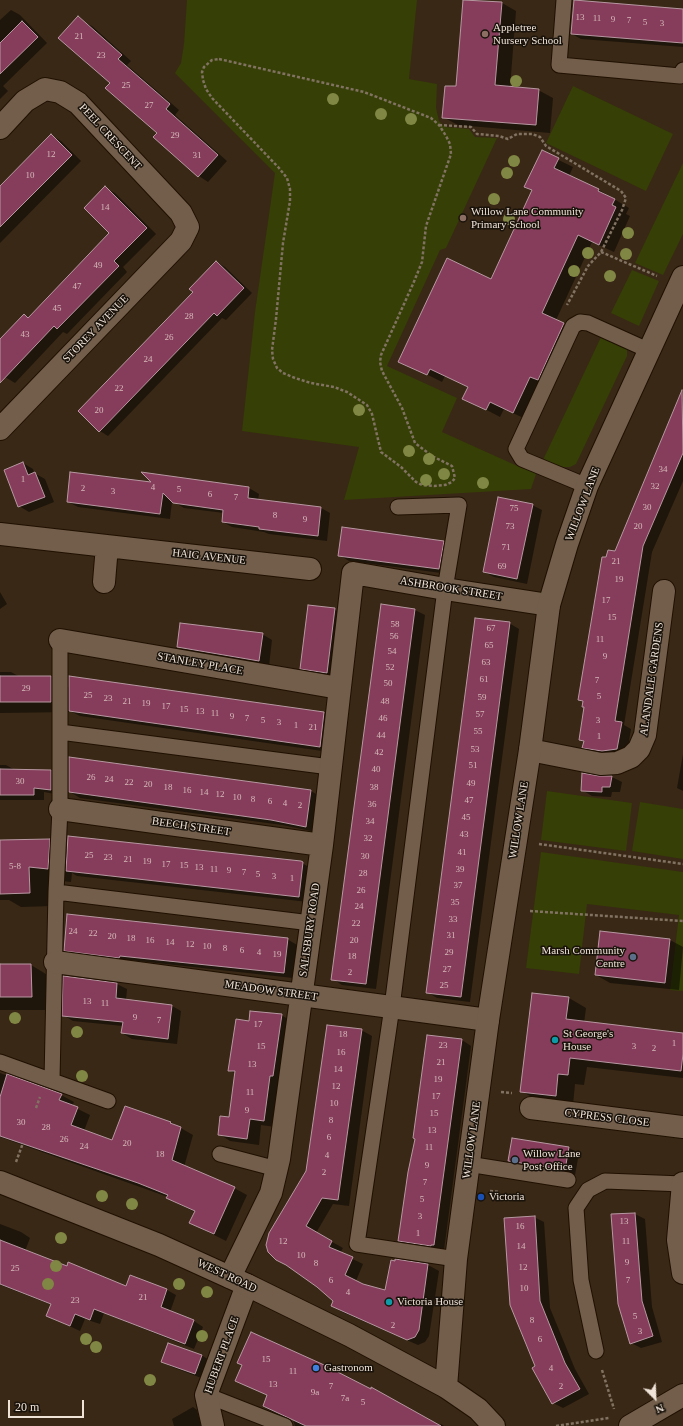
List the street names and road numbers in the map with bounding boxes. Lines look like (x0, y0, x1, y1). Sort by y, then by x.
street label: PEEL CRESCENT (76, 101, 144, 173)
street label: STOREY AVENUE (60, 292, 132, 366)
street label: WILLOW LANE (563, 465, 603, 543)
street label: HAIG AVENUE (171, 547, 247, 567)
street label: ASHBROOK STREET (399, 574, 503, 604)
street label: ALANDALE GARDENS (637, 621, 667, 737)
street label: STANLEY PLACE (156, 650, 244, 678)
street label: WILLOW LANE (506, 781, 532, 859)
street label: BEECH STREET (151, 815, 231, 839)
street label: SALISBURY ROAD (297, 882, 323, 978)
street label: MEADOW STREET (224, 978, 318, 1004)
street label: WILLOW LANE (460, 1101, 484, 1179)
street label: CYPRESS CLOSE (564, 1106, 650, 1130)
street label: WEST ROAD (195, 1257, 259, 1295)
street label: HUBERT PLACE (202, 1315, 242, 1395)

